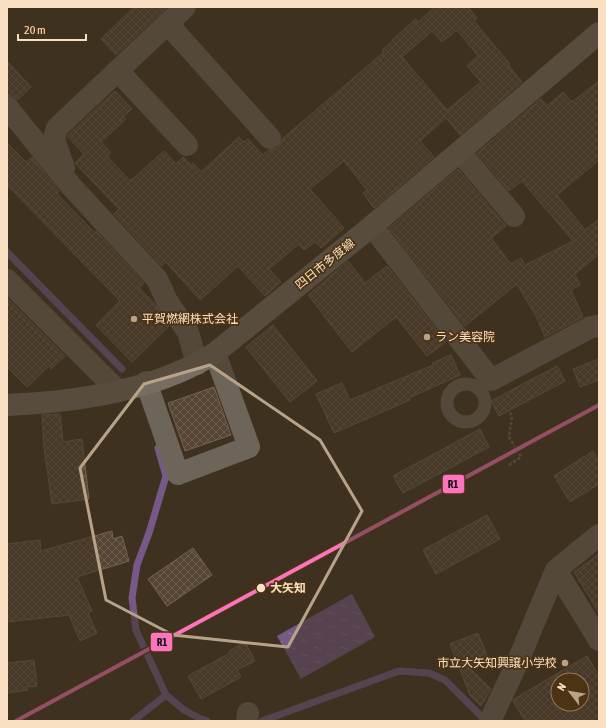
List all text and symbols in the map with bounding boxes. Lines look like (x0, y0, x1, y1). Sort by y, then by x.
scale bar (18, 16, 86, 42)
text: 20 m (24, 23, 46, 37)
street label: 四日市多度線 (293, 236, 357, 292)
place label: 平賀燃網株式会社 (142, 312, 238, 326)
marker: 平賀燃網株式会社 (129, 314, 139, 324)
place label: ラン美容院 (435, 330, 495, 344)
marker: ラン美容院 (422, 332, 432, 342)
line badge: R1 (442, 474, 465, 494)
text: R1 (448, 478, 458, 490)
place label: 大矢知 (270, 581, 306, 595)
marker: 大矢知 (255, 582, 267, 594)
line badge: R1 (150, 632, 173, 652)
text: R1 (157, 636, 167, 648)
place label: 市立大矢知興譲小学校 (437, 656, 557, 670)
marker: 市立大矢知興譲小学校 (560, 658, 570, 668)
north arrow (550, 672, 590, 712)
text: N (555, 681, 568, 693)

